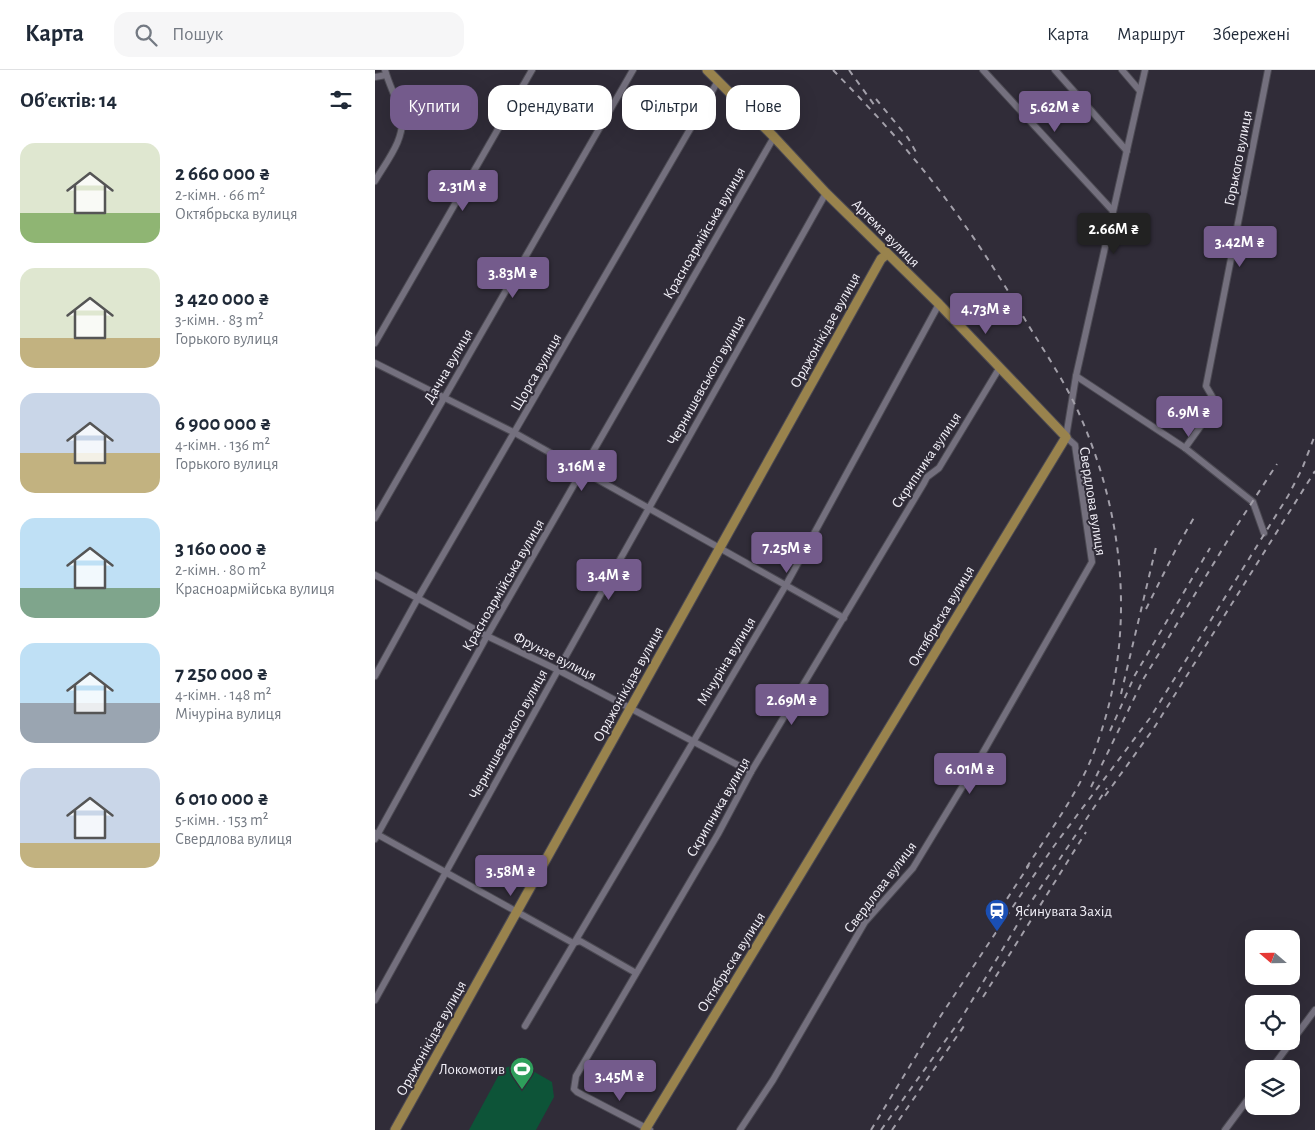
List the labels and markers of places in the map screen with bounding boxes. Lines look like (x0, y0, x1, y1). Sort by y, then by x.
pin: 5.62M ₴ (1009, 90, 1101, 133)
pin: 2.31M ₴ (417, 170, 509, 212)
pin: 2.66M ₴ (1068, 212, 1160, 255)
pin: 3.42M ₴ (1194, 226, 1286, 268)
pin: 3.83M ₴ (467, 256, 559, 299)
pin: 4.73M ₴ (940, 292, 1032, 335)
pin: 6.9M ₴ (1148, 396, 1230, 438)
pin: 3.16M ₴ (536, 450, 628, 492)
pin: 7.25M ₴ (741, 532, 833, 574)
pin: 3.4M ₴ (568, 558, 650, 601)
pin: 2.69M ₴ (746, 684, 838, 726)
pin: 6.01M ₴ (924, 752, 1016, 795)
pin: 3.58M ₴ (465, 854, 557, 897)
station icon: Ясинувата Захід (984, 898, 1010, 932)
place label: Ясинувата Захід (1015, 904, 1112, 919)
sports icon: Локомотив (509, 1056, 535, 1090)
pin: 3.45M ₴ (574, 1060, 666, 1102)
place label: Локомотив (439, 1062, 505, 1077)

